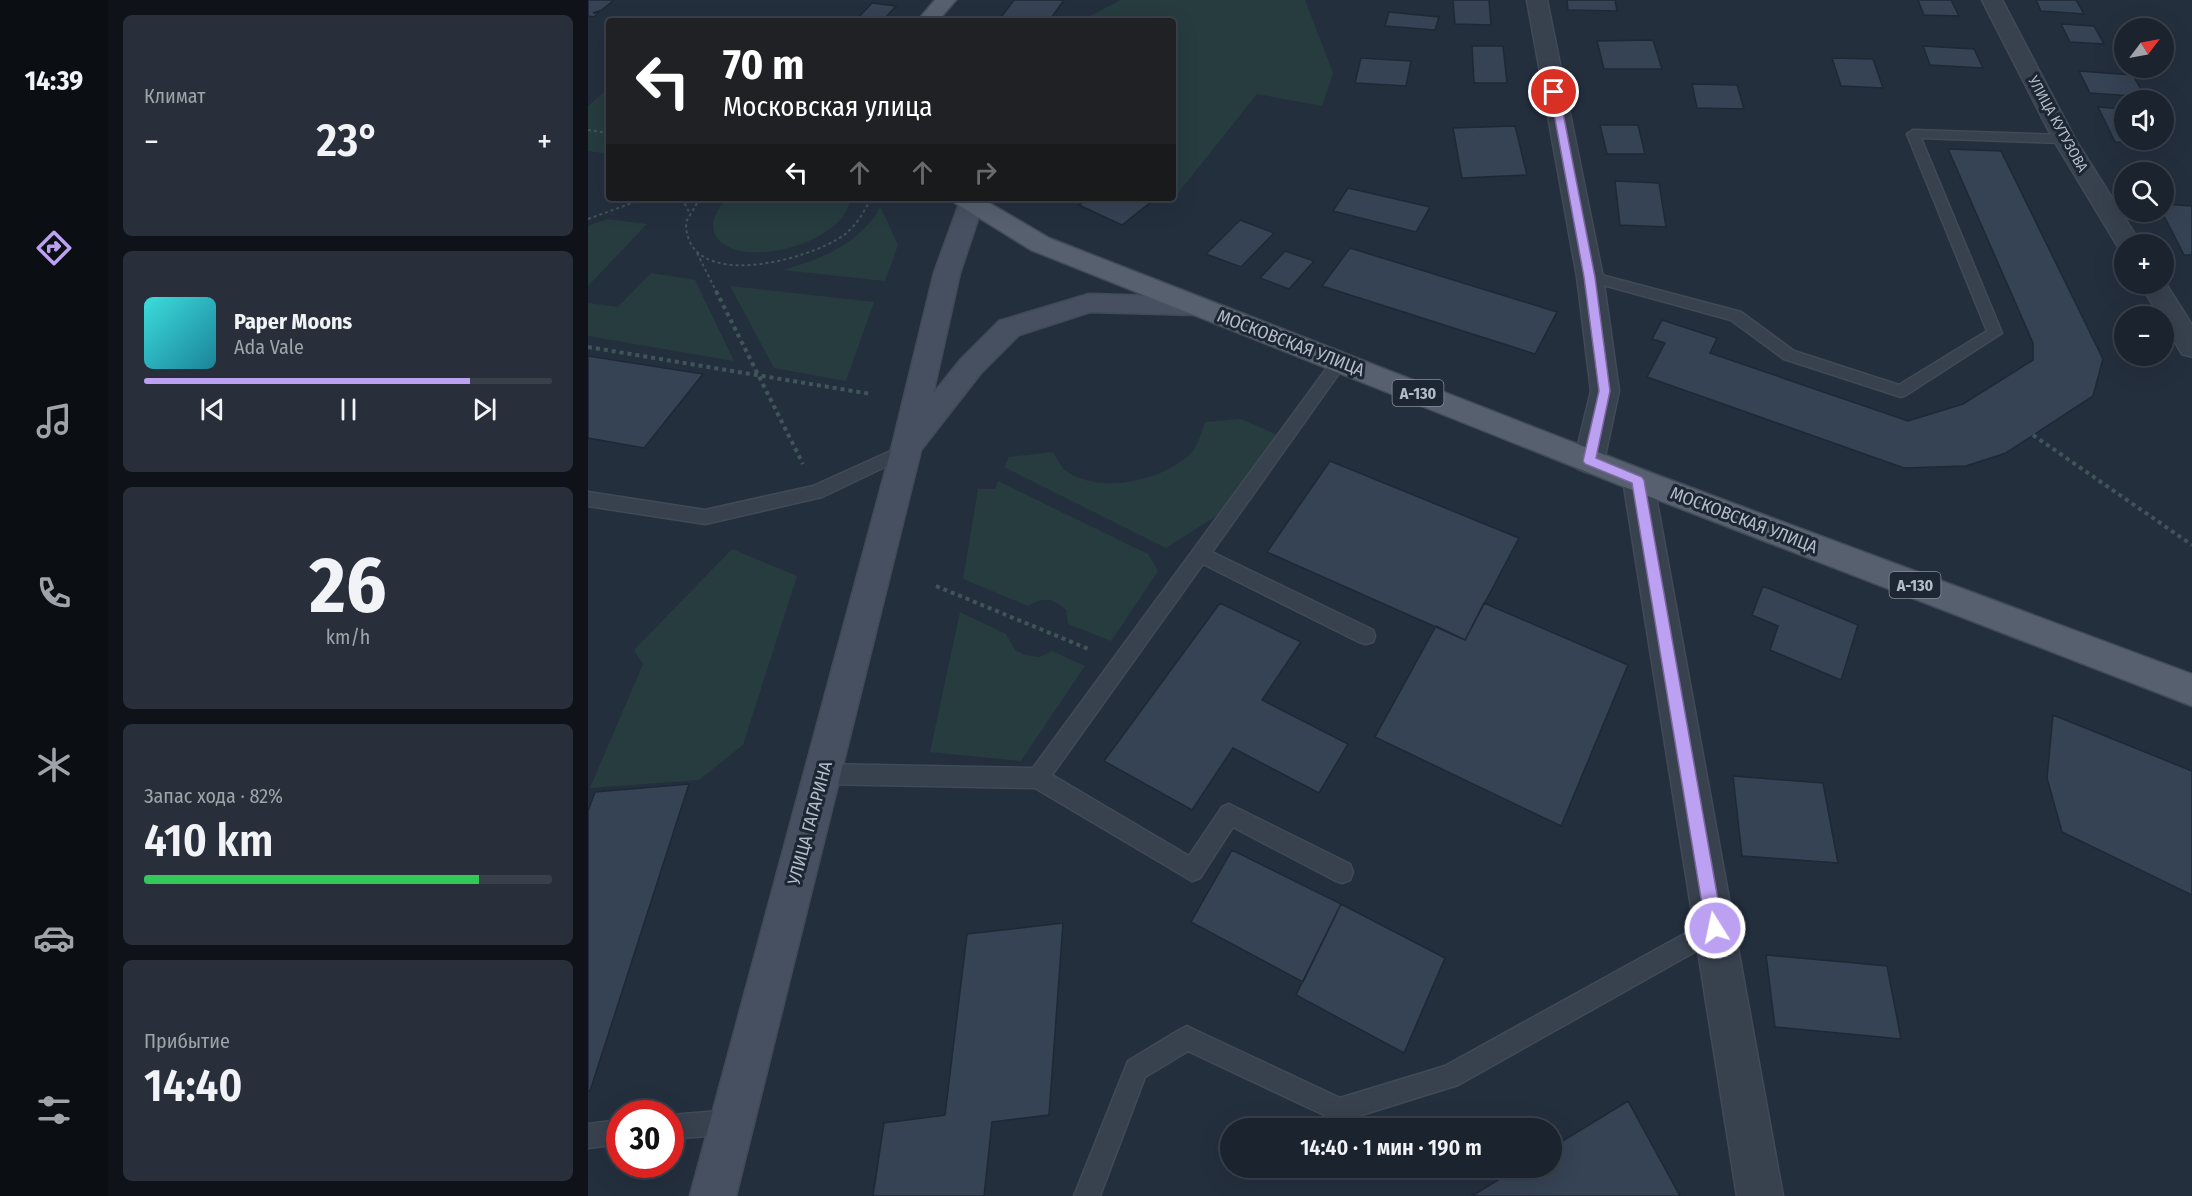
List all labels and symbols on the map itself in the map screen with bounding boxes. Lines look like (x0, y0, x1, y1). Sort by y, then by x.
north arrow (2114, 18, 2174, 78)
pin (1528, 66, 1579, 117)
street label: УЛИЦА КУТУЗОВА (2024, 72, 2092, 175)
street label: МОСКОВСКАЯ УЛИЦА (1214, 305, 1368, 381)
road number: А-130 (1392, 380, 1444, 406)
street label: МОСКОВСКАЯ УЛИЦА (1667, 482, 1821, 558)
road number: А-130 (1890, 572, 1940, 598)
street label: УЛИЦА ГАГАРИНА (783, 758, 837, 888)
position arrow (1683, 896, 1747, 960)
speed limit sign: 30 (606, 1100, 684, 1178)

